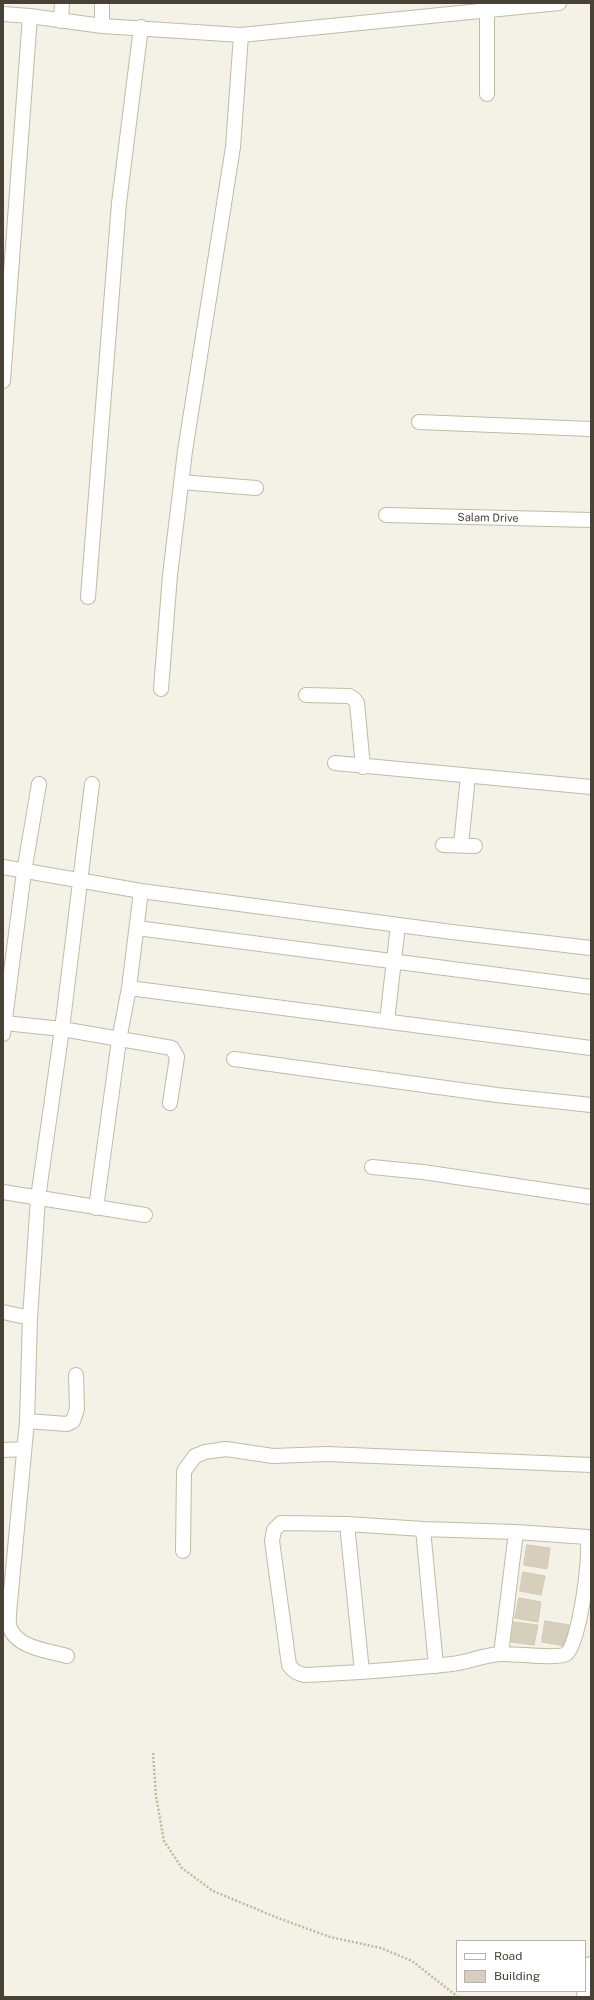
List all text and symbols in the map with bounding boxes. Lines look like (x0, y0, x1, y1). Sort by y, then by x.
street label: Salam Drive (457, 511, 519, 525)
legend (456, 1940, 586, 1992)
text: Road (494, 1949, 522, 1963)
text: Building (494, 1969, 540, 1983)

